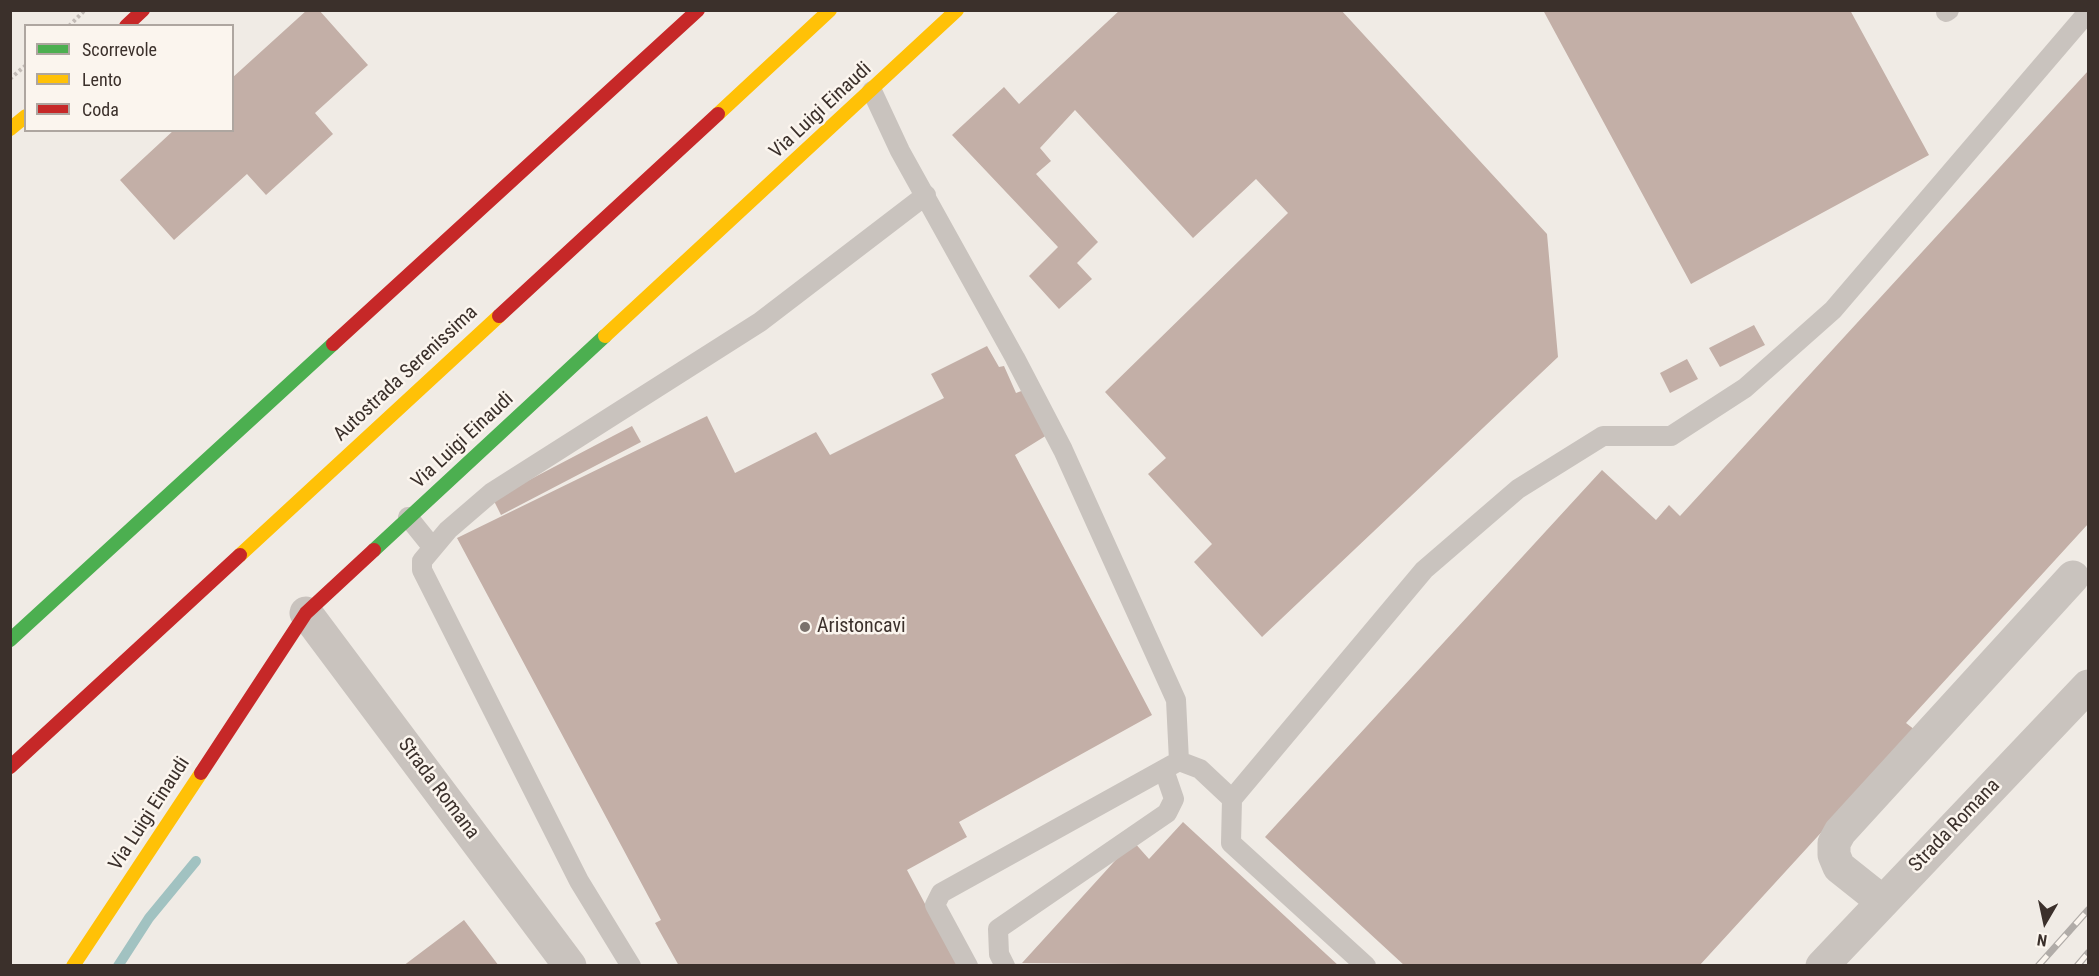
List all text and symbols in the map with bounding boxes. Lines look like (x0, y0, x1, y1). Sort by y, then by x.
legend (24, 24, 234, 132)
text: Scorrevole (82, 39, 157, 60)
street label: Via Luigi Einaudi (765, 58, 877, 164)
text: Lento (82, 69, 122, 90)
text: Coda (82, 99, 119, 120)
street label: Autostrada Serenissima (329, 301, 483, 447)
street label: Via Luigi Einaudi (407, 388, 519, 494)
place label: Aristoncavi (817, 615, 906, 639)
marker: Aristoncavi (798, 620, 812, 634)
street label: Strada Romana (392, 734, 484, 844)
street label: Via Luigi Einaudi (104, 753, 196, 875)
street label: Strada Romana (1905, 774, 2005, 878)
north arrow (2015, 892, 2075, 952)
text: N (2036, 930, 2048, 950)

